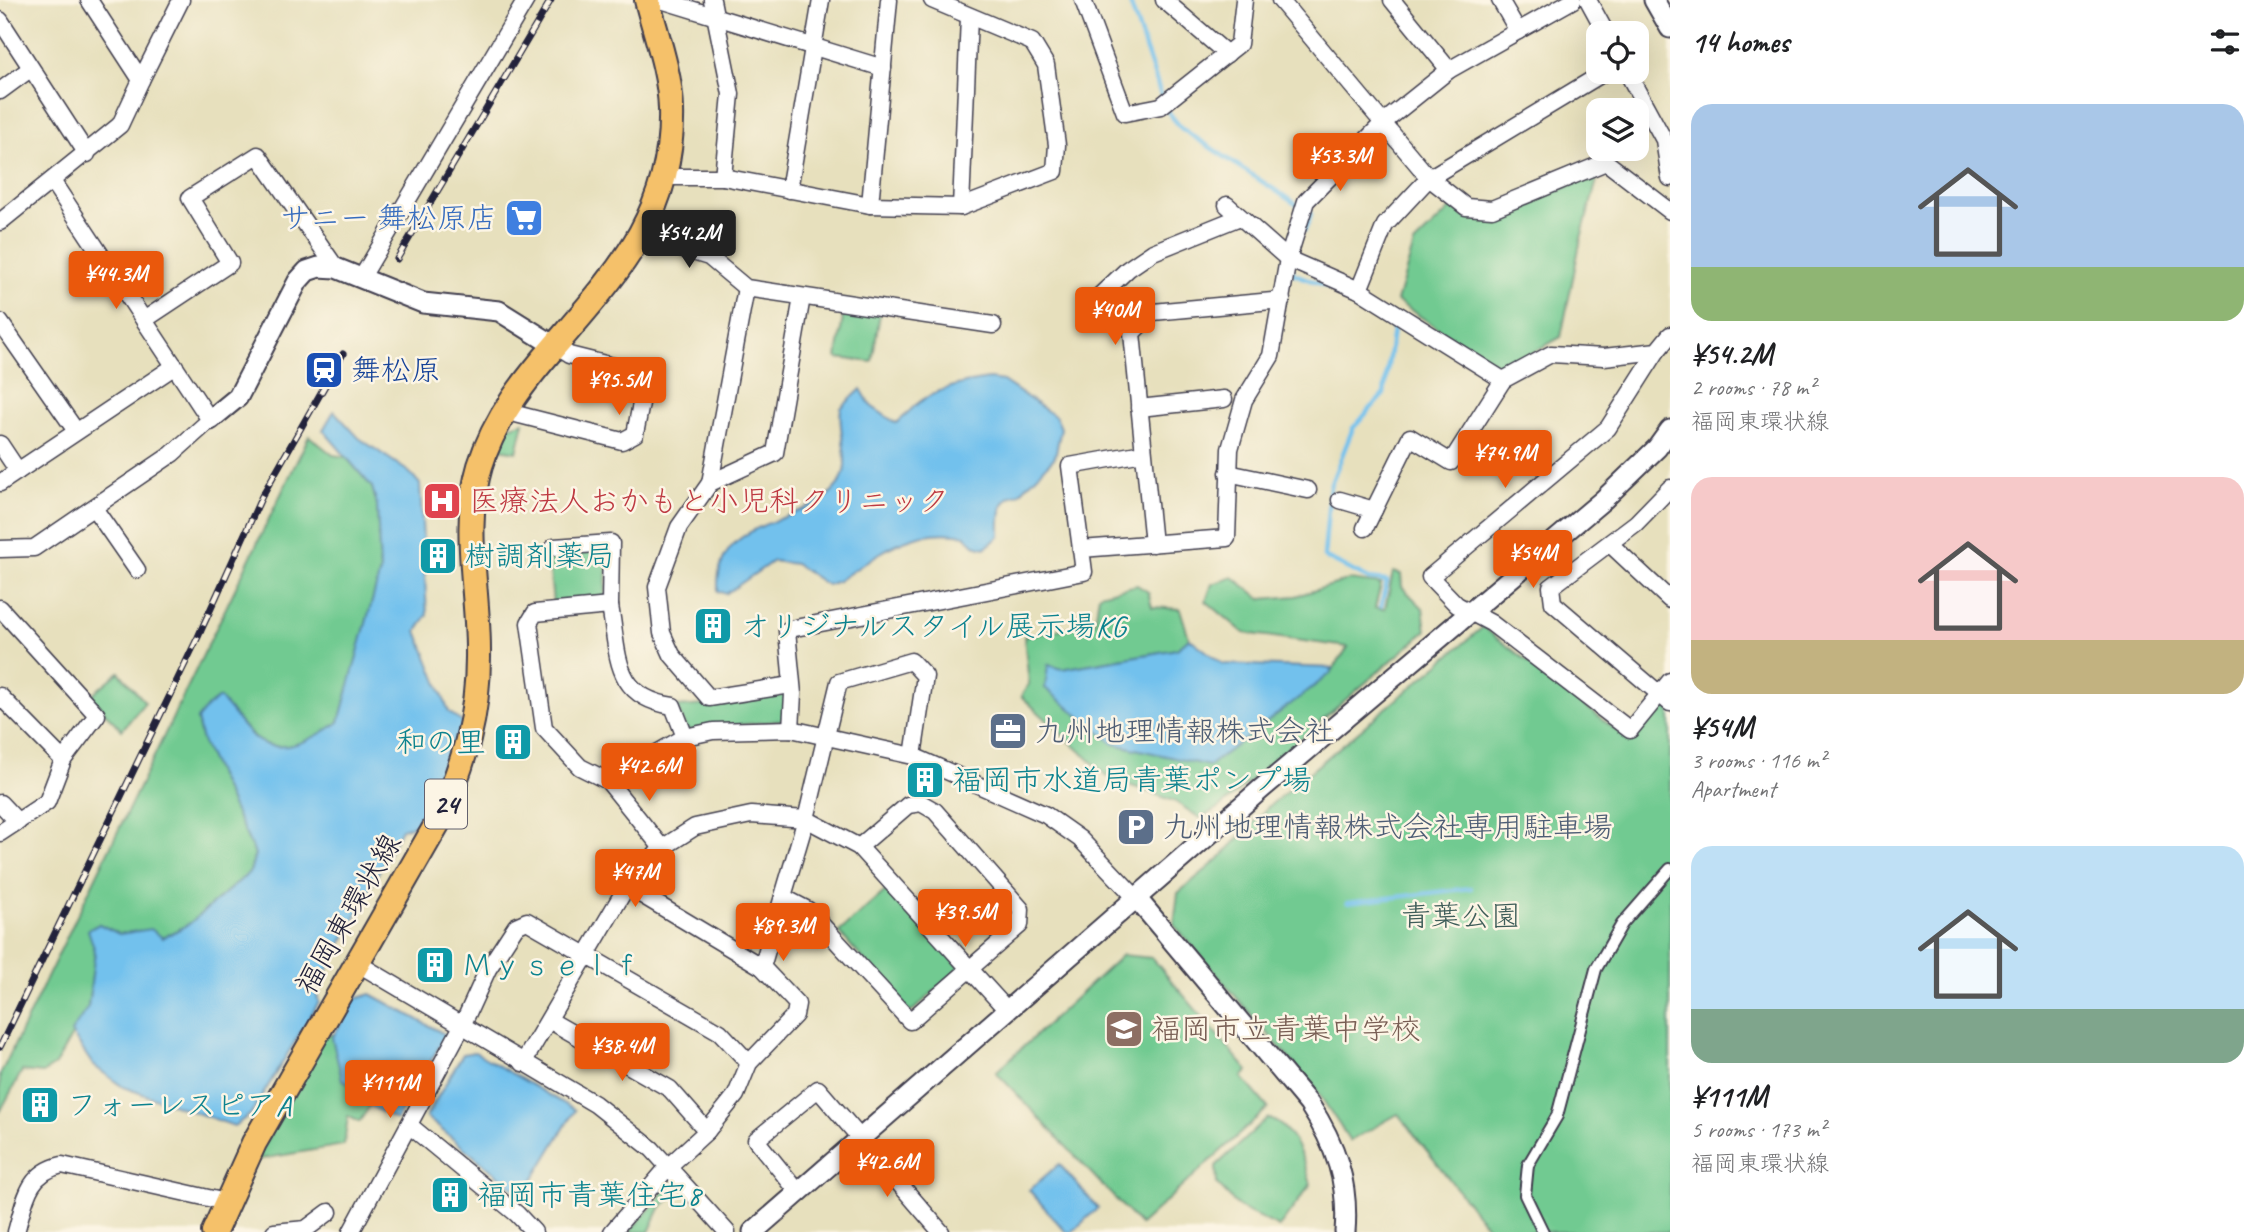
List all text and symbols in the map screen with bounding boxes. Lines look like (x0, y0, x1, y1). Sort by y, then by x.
map controls (1586, 21, 1649, 161)
button: locate (1586, 21, 1649, 84)
text: 14 homes (1691, 23, 1789, 61)
icon: filters (2206, 23, 2244, 61)
button: layers (1586, 98, 1649, 161)
pin: ¥53.3M (1283, 134, 1397, 193)
text: ¥53.3M (1309, 141, 1371, 170)
icon: home (1905, 149, 2031, 275)
supermarket icon: サニー 舞松原店 (503, 197, 545, 239)
place label: サニー 舞松原店 (280, 199, 497, 237)
pin: ¥54.2M (632, 210, 746, 270)
text: ¥54.2M (658, 218, 720, 247)
pin: ¥44.3M (59, 252, 173, 311)
text: ¥44.3M (85, 259, 147, 288)
pin: ¥40M (1074, 288, 1156, 347)
text: ¥40M (1091, 295, 1139, 324)
text: ¥54.2M (1691, 335, 1772, 373)
station icon: 舞松原 (303, 349, 345, 391)
place label: 舞松原 (351, 351, 441, 389)
pin: ¥95.5M (562, 358, 676, 417)
text: ¥95.5M (588, 365, 650, 394)
text: 2 rooms · 78 m² (1691, 373, 1815, 402)
text: 福岡東環状線 (1691, 407, 1829, 436)
pin: ¥74.9M (1448, 430, 1562, 490)
text: ¥74.9M (1474, 438, 1536, 467)
hospital icon: 医療法人おかもと小児科クリニック (421, 480, 463, 522)
place label: 医療法人おかもと小児科クリニック (469, 482, 949, 520)
icon: home (1905, 523, 2031, 649)
pin: ¥54M (1492, 530, 1574, 590)
building icon: 樹調剤薬局 (417, 535, 459, 577)
place label: 樹調剤薬局 (465, 537, 615, 575)
text: ¥54M (1509, 538, 1557, 567)
building icon: オリジナルスタイル展示場KG (692, 605, 734, 647)
place label: オリジナルスタイル展示場KG (740, 607, 1129, 645)
text: ¥54M (1691, 708, 1753, 746)
office icon: 九州地理情報株式会社 (987, 710, 1029, 752)
place label: 九州地理情報株式会社 (1035, 712, 1335, 750)
building icon: 和の里 (492, 721, 534, 763)
place label: 和の里 (396, 723, 486, 761)
pin: ¥42.6M (592, 744, 706, 803)
text: 3 rooms · 116 m² (1691, 746, 1826, 775)
text: ¥42.6M (617, 751, 681, 780)
building icon: 福岡市水道局青葉ポンプ場 (904, 759, 946, 801)
place label: 福岡市水道局青葉ポンプ場 (952, 761, 1312, 799)
text: Apartment (1691, 775, 1776, 804)
road number: 24 (425, 780, 467, 828)
parking icon: 九州地理情報株式会社専用駐車場 (1115, 806, 1157, 848)
place label: 九州地理情報株式会社専用駐車場 (1163, 808, 1613, 846)
street label: 福岡東環状線 (287, 827, 409, 1001)
pin: ¥47M (594, 850, 676, 909)
text: ¥47M (611, 857, 659, 886)
pin: ¥39.5M (908, 890, 1022, 949)
icon: home (1905, 891, 2031, 1017)
text: ¥39.5M (934, 897, 996, 926)
park label: 青葉公園 (1401, 897, 1521, 935)
pin: ¥89.3M (726, 904, 840, 963)
text: ¥89.3M (752, 911, 814, 940)
building icon: Ｍｙｓｅｌｆ (414, 944, 456, 986)
place label: Ｍｙｓｅｌｆ (462, 946, 642, 984)
school or university icon: 福岡市立青葉中学校 (1103, 1008, 1145, 1050)
place label: 福岡市立青葉中学校 (1151, 1010, 1421, 1048)
pin: ¥38.4M (565, 1024, 679, 1083)
text: ¥38.4M (591, 1031, 653, 1060)
pin: ¥111M (341, 1060, 439, 1120)
text: ¥111M (361, 1068, 419, 1097)
text: ¥111M (1691, 1077, 1767, 1115)
building icon: フォーレスピアA (19, 1084, 61, 1126)
place label: フォーレスピアA (67, 1086, 293, 1124)
text: 5 rooms · 173 m² (1691, 1115, 1826, 1144)
pin: ¥42.6M (830, 1140, 944, 1199)
text: ¥42.6M (855, 1147, 919, 1176)
text: 福岡東環状線 (1691, 1149, 1829, 1178)
building icon: 福岡市青葉住宅8 (429, 1174, 471, 1216)
place label: 福岡市青葉住宅8 (477, 1176, 703, 1214)

